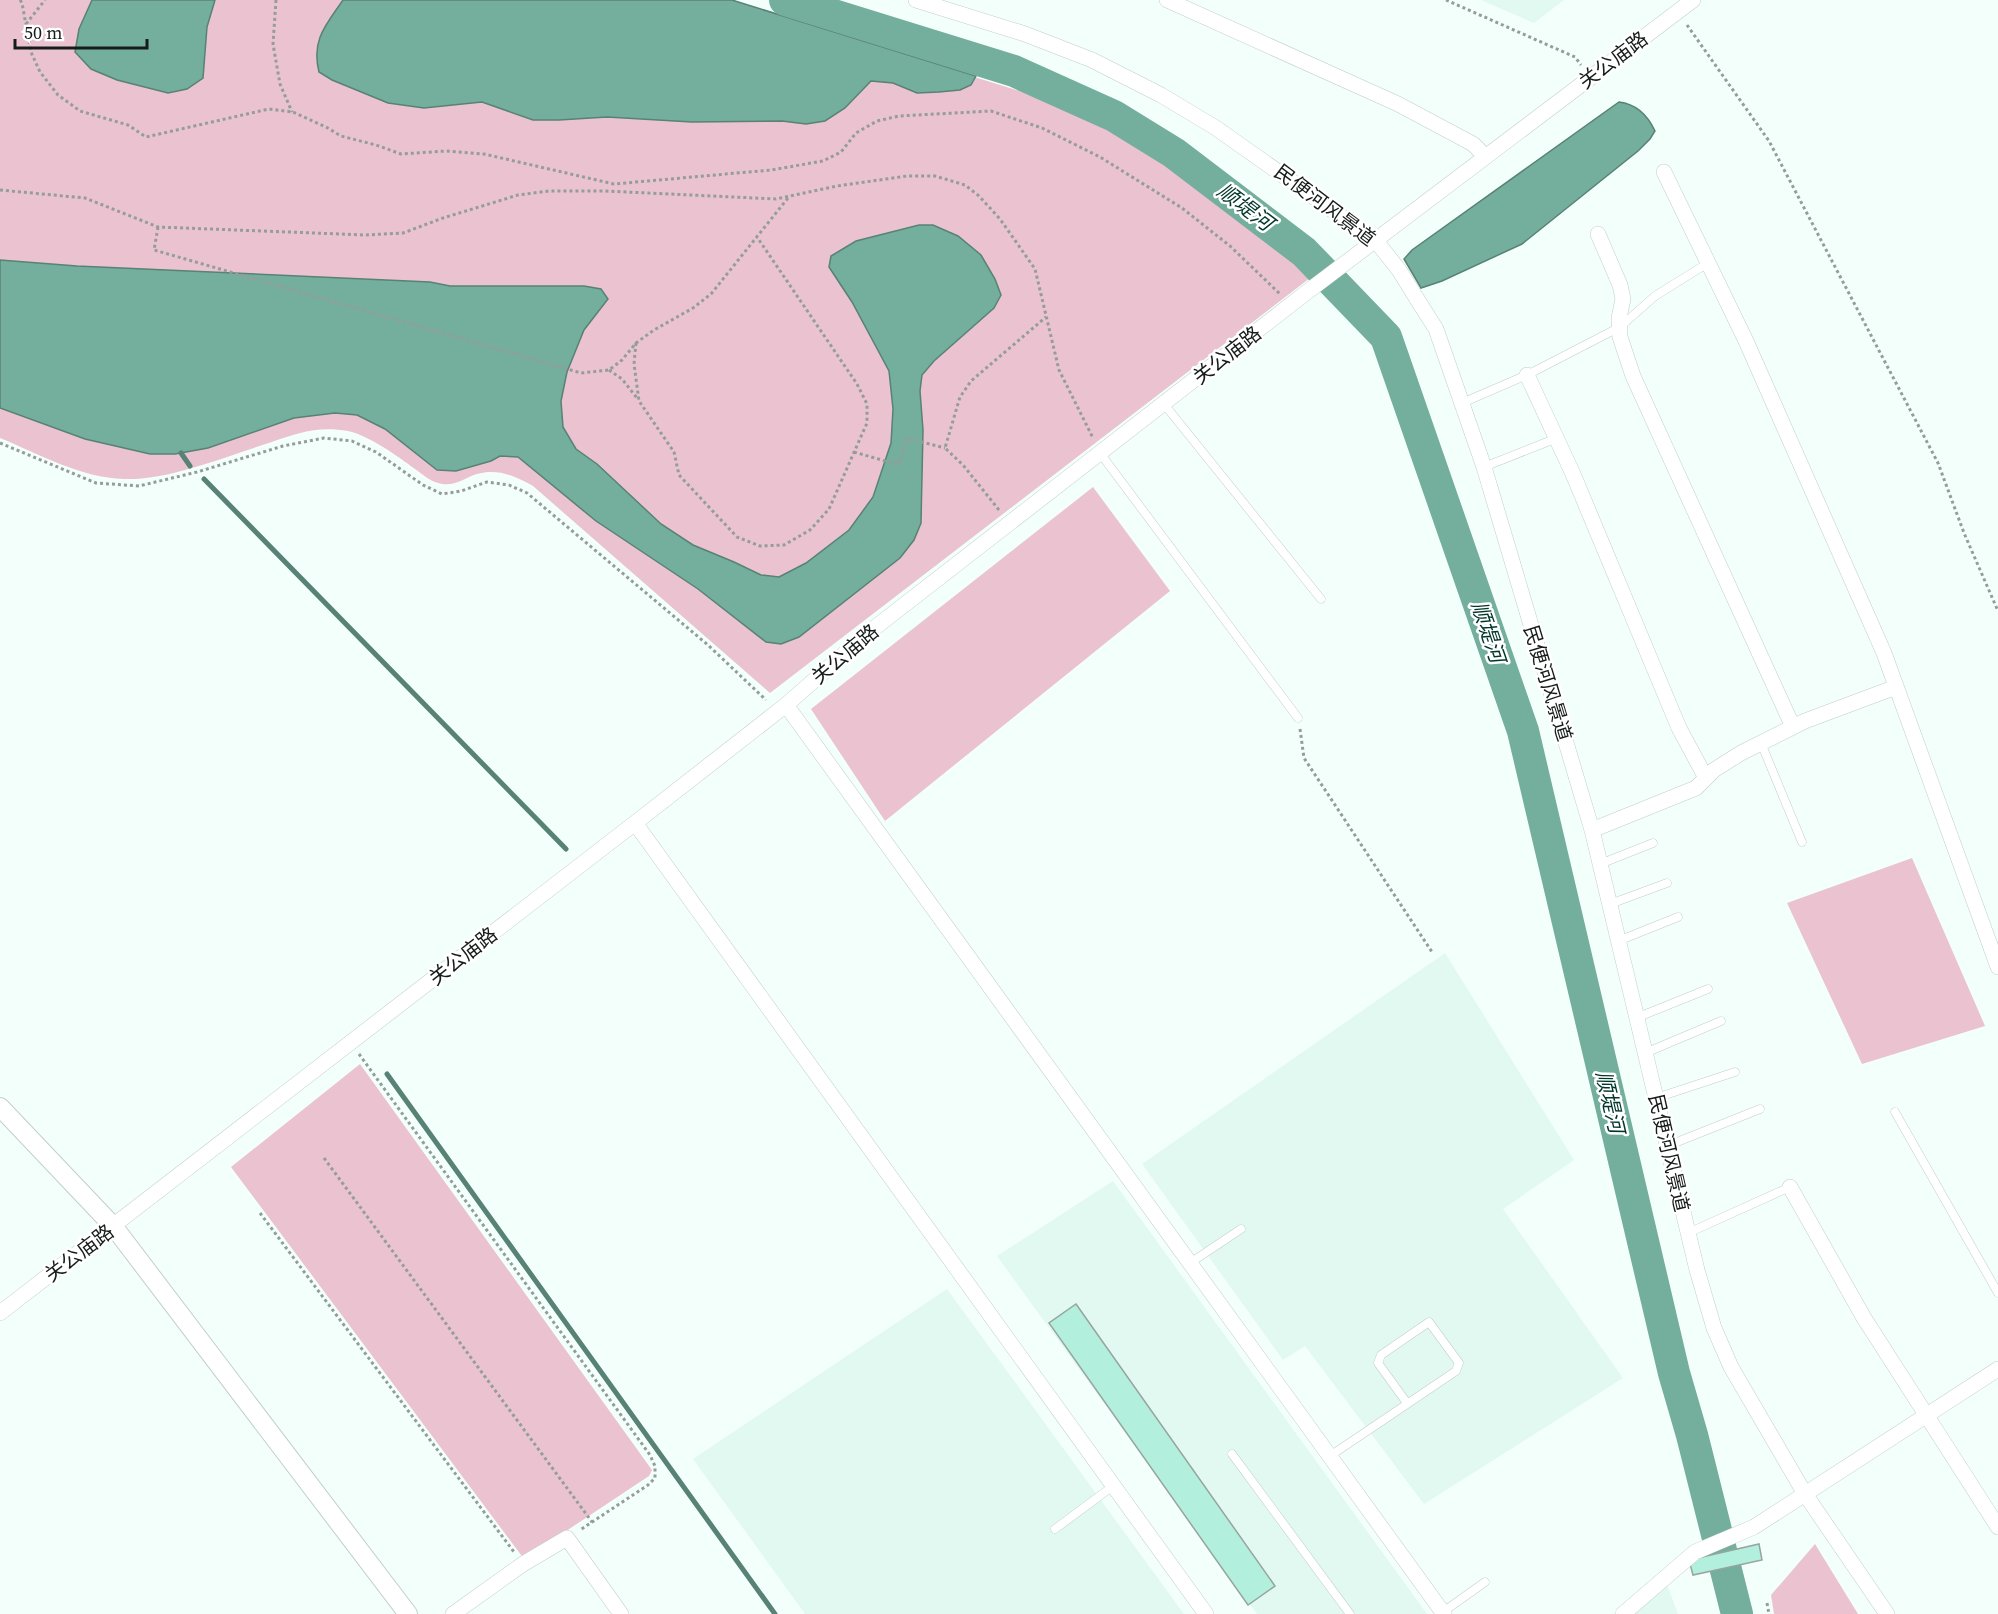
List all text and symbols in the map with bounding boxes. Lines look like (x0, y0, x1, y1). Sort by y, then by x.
scale bar (15, 12, 147, 50)
text: 50 m (24, 20, 62, 45)
street label: 关公庙路 (1573, 25, 1653, 95)
street label: 民便河风景道 (1269, 158, 1381, 252)
water label: 顺堤河 (1211, 176, 1282, 240)
street label: 关公庙路 (1187, 319, 1267, 391)
water label: 顺堤河 (1465, 597, 1514, 670)
street label: 关公庙路 (805, 618, 885, 690)
street label: 民便河风景道 (1517, 622, 1579, 744)
street label: 关公庙路 (423, 920, 503, 992)
water label: 顺堤河 (1589, 1068, 1633, 1140)
street label: 民便河风景道 (1642, 1091, 1696, 1215)
street label: 关公庙路 (39, 1218, 119, 1288)

